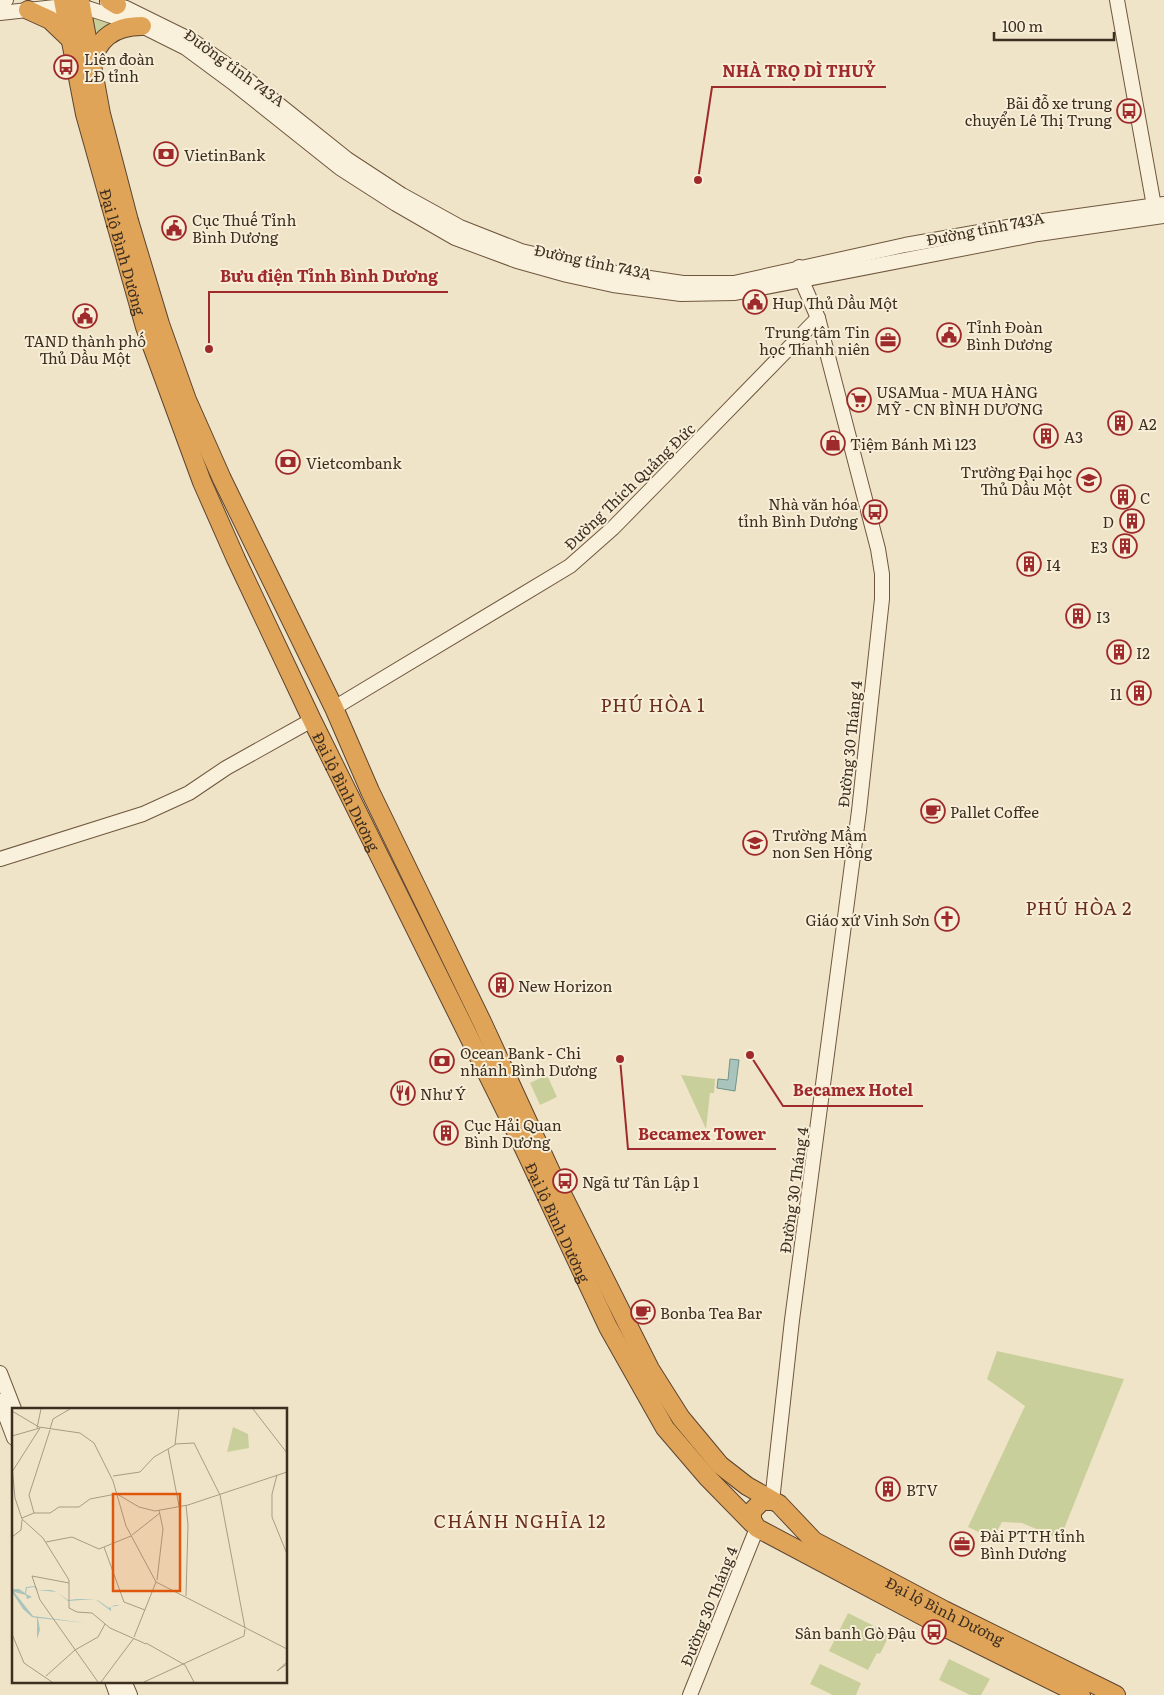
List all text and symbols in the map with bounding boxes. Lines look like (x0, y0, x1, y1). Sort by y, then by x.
scale bar (994, 10, 1114, 42)
text: 100 m (1002, 14, 1043, 37)
street label: Đường tỉnh 743A (180, 23, 290, 111)
place label: Liên đoàn LĐ tỉnh (84, 47, 155, 87)
bus stop icon: Liên đoàn LĐ tỉnh (53, 54, 79, 80)
callout: NHÀ TRỌ DÌ THUỶ (712, 56, 886, 87)
text: NHÀ TRỌ DÌ THUỶ (722, 58, 876, 82)
place label: Bãi đỗ xe trung chuyển Lê Thị Trung (965, 91, 1113, 131)
bus stop icon: Bãi đỗ xe trung chuyển Lê Thị Trung (1116, 98, 1142, 124)
bank icon: VietinBank (153, 141, 179, 167)
place label: VietinBank (184, 143, 266, 166)
street label: Đại lộ Bình Dương (95, 185, 153, 318)
street label: Đường tỉnh 743A (924, 205, 1046, 251)
place label: Cục Thuế Tỉnh Bình Dương (192, 208, 297, 248)
public building icon: Cục Thuế Tỉnh Bình Dương (161, 215, 187, 241)
street label: Đường tỉnh 743A (532, 237, 654, 285)
callout: Bưu điện Tỉnh Bình Dương (209, 261, 448, 292)
text: Bưu điện Tỉnh Bình Dương (220, 263, 438, 287)
public building icon: Hup Thủ Dầu Một (742, 289, 768, 315)
place label: Hup Thủ Dầu Một (772, 291, 898, 314)
public building icon: TAND thành phố Thủ Dầu Một (72, 303, 98, 329)
place label: Tỉnh Đoàn Bình Dương (966, 315, 1053, 355)
place label: Trung tâm Tin học Thanh niên (759, 320, 870, 360)
public building icon: Tỉnh Đoàn Bình Dương (936, 322, 962, 348)
office icon: Trung tâm Tin học Thanh niên (875, 327, 901, 353)
place label: TAND thành phố Thủ Dầu Một (24, 329, 146, 369)
place label: USAMua - MUA HÀNG MỸ - CN BÌNH DƯƠNG (876, 380, 1043, 420)
supermarket icon: USAMua - MUA HÀNG MỸ - CN BÌNH DƯƠNG (846, 387, 872, 413)
building icon: A2 (1107, 410, 1133, 436)
place label: A2 (1138, 412, 1157, 435)
street label: Đường Thích Quảng Đức (558, 417, 700, 555)
building icon: A3 (1033, 423, 1059, 449)
place label: A3 (1064, 425, 1083, 448)
shop icon: Tiệm Bánh Mì 123 (820, 430, 846, 456)
place label: Tiệm Bánh Mì 123 (850, 432, 977, 455)
bank icon: Vietcombank (275, 449, 301, 475)
place label: Vietcombank (306, 451, 403, 474)
place label: Trường Đại học Thủ Dầu Một (960, 460, 1073, 500)
school or university icon: Trường Đại học Thủ Dầu Một (1076, 467, 1102, 493)
building icon: C (1110, 484, 1136, 510)
place label: C (1140, 486, 1151, 509)
place label: Nhà văn hóa tỉnh Bình Dương (738, 492, 859, 532)
bus stop icon: Nhà văn hóa tỉnh Bình Dương (862, 499, 888, 525)
building icon: D (1119, 508, 1145, 534)
place label: D (1103, 510, 1114, 533)
building icon: E3 (1112, 533, 1138, 559)
place label: E3 (1090, 535, 1108, 558)
building icon: I4 (1016, 551, 1042, 577)
place label: I4 (1046, 553, 1060, 576)
building icon: I3 (1065, 603, 1091, 629)
place label: I3 (1096, 605, 1110, 628)
building icon: I2 (1106, 639, 1132, 665)
place label: I2 (1136, 641, 1150, 664)
street label: Đường 30 Tháng 4 (831, 679, 867, 809)
building icon: I1 (1126, 680, 1152, 706)
place label: I1 (1110, 682, 1122, 705)
district label: PHÚ HÒA 1 (600, 691, 706, 718)
street label: Đại lộ Bình Dương (308, 727, 387, 855)
cafe icon: Pallet Coffee (920, 798, 946, 824)
place label: Pallet Coffee (950, 800, 1039, 823)
place label: Trường Mầm non Sen Hồng (772, 823, 873, 863)
school or university icon: Trường Mầm non Sen Hồng (742, 830, 768, 856)
district label: PHÚ HÒA 2 (1026, 894, 1132, 921)
church icon: Giáo xứ Vinh Sơn (934, 906, 960, 932)
place label: Giáo xứ Vinh Sơn (805, 908, 930, 931)
building icon: New Horizon (488, 972, 514, 998)
place label: New Horizon (518, 974, 612, 997)
place label: Ocean Bank - Chi nhánh Bình Dương (460, 1041, 598, 1081)
bank icon: Ocean Bank - Chi nhánh Bình Dương (429, 1048, 455, 1074)
callout: Becamex Hotel (783, 1075, 923, 1106)
text: Becamex Hotel (793, 1077, 913, 1101)
restaurant icon: Như Ý (390, 1080, 416, 1106)
place label: Như Ý (420, 1082, 466, 1105)
place label: Cục Hải Quan Bình Dương (464, 1113, 562, 1153)
callout: Becamex Tower (628, 1118, 776, 1149)
building icon: Cục Hải Quan Bình Dương (433, 1120, 459, 1146)
text: Becamex Tower (638, 1121, 766, 1145)
street label: Đường 30 Tháng 4 (773, 1125, 813, 1255)
street label: Đại lộ Bình Dương (520, 1158, 597, 1287)
bus stop icon: Ngã tư Tân Lập 1 (552, 1168, 578, 1194)
place label: Ngã tư Tân Lập 1 (582, 1170, 699, 1193)
cafe icon: Bonba Tea Bar (630, 1299, 656, 1325)
place label: Bonba Tea Bar (660, 1301, 762, 1324)
inset map (12, 1408, 288, 1682)
building icon: BTV (875, 1476, 901, 1502)
place label: BTV (906, 1478, 938, 1501)
district label: CHÁNH NGHĨA 12 (434, 1507, 606, 1534)
place label: Đài PTTH tỉnh Bình Dương (980, 1524, 1085, 1564)
office icon: Đài PTTH tỉnh Bình Dương (949, 1531, 975, 1557)
street label: Đường 30 Tháng 4 (673, 1543, 743, 1669)
street label: Đại lộ Bình Dương (882, 1570, 1009, 1650)
bus stop icon: Sân banh Gò Đậu (921, 1619, 947, 1645)
place label: Sân banh Gò Đậu (795, 1621, 916, 1644)

